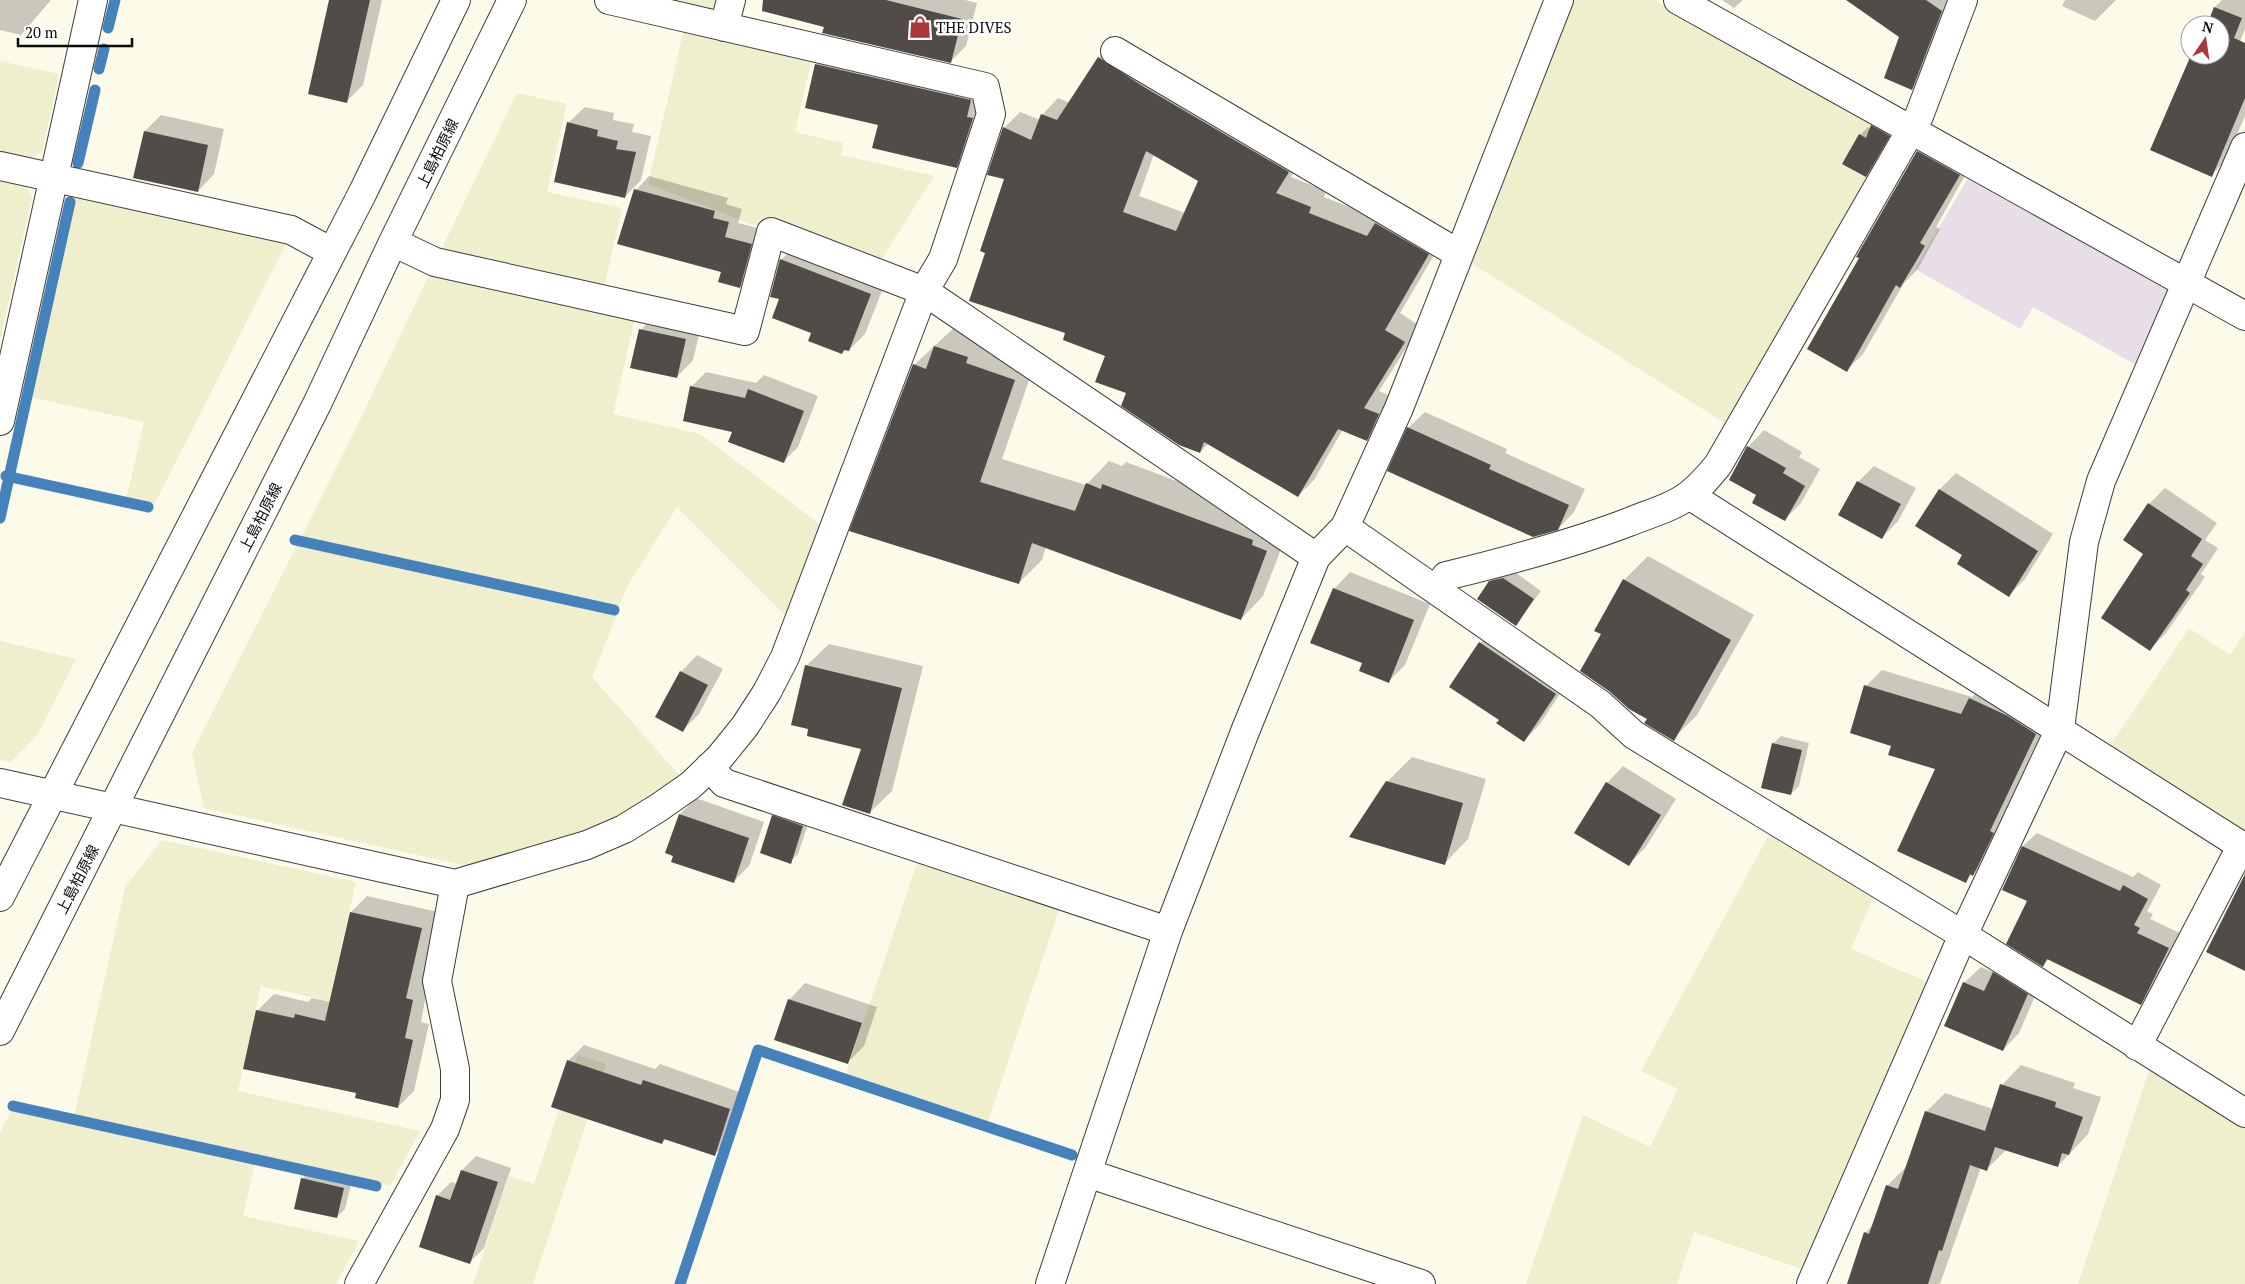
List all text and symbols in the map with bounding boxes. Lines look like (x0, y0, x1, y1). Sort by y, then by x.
shop icon: THE DIVES (907, 14, 933, 40)
scale bar (18, 15, 131, 47)
north arrow (2180, 15, 2230, 65)
text: N (2201, 16, 2216, 37)
place label: THE DIVES (936, 17, 1012, 37)
text: 20 m (25, 22, 58, 42)
street label: 上島柏原線 (412, 115, 462, 191)
street label: 上島柏原線 (234, 479, 286, 555)
street label: 上島柏原線 (51, 841, 103, 917)

